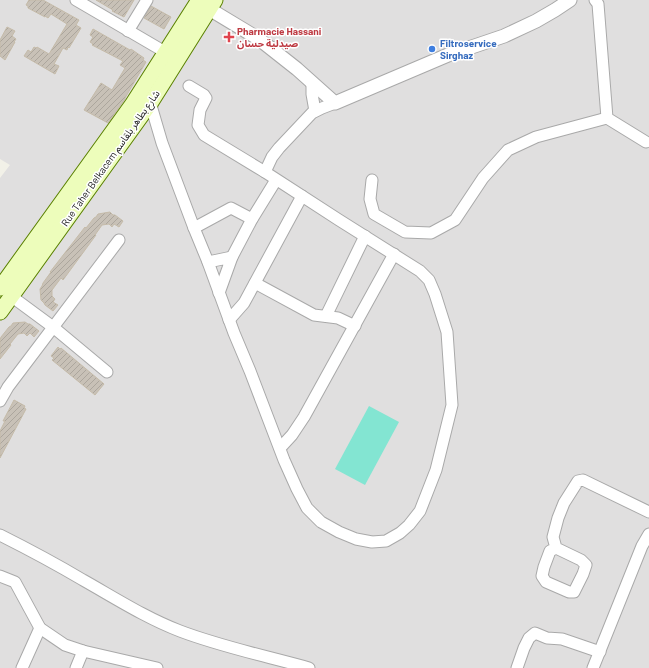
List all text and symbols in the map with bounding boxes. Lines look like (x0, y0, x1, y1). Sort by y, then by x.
place label: Pharmacie Hassani صيدلية حسان (237, 25, 322, 50)
marker: Pharmacie Hassani صيدلية حسان (224, 32, 234, 42)
place label: Filtroservice Sirghaz (440, 37, 497, 61)
marker: Filtroservice Sirghaz (427, 44, 437, 54)
street label: Rue Taher Belkacem شارع بطاهر بلقاسم (58, 88, 163, 230)

